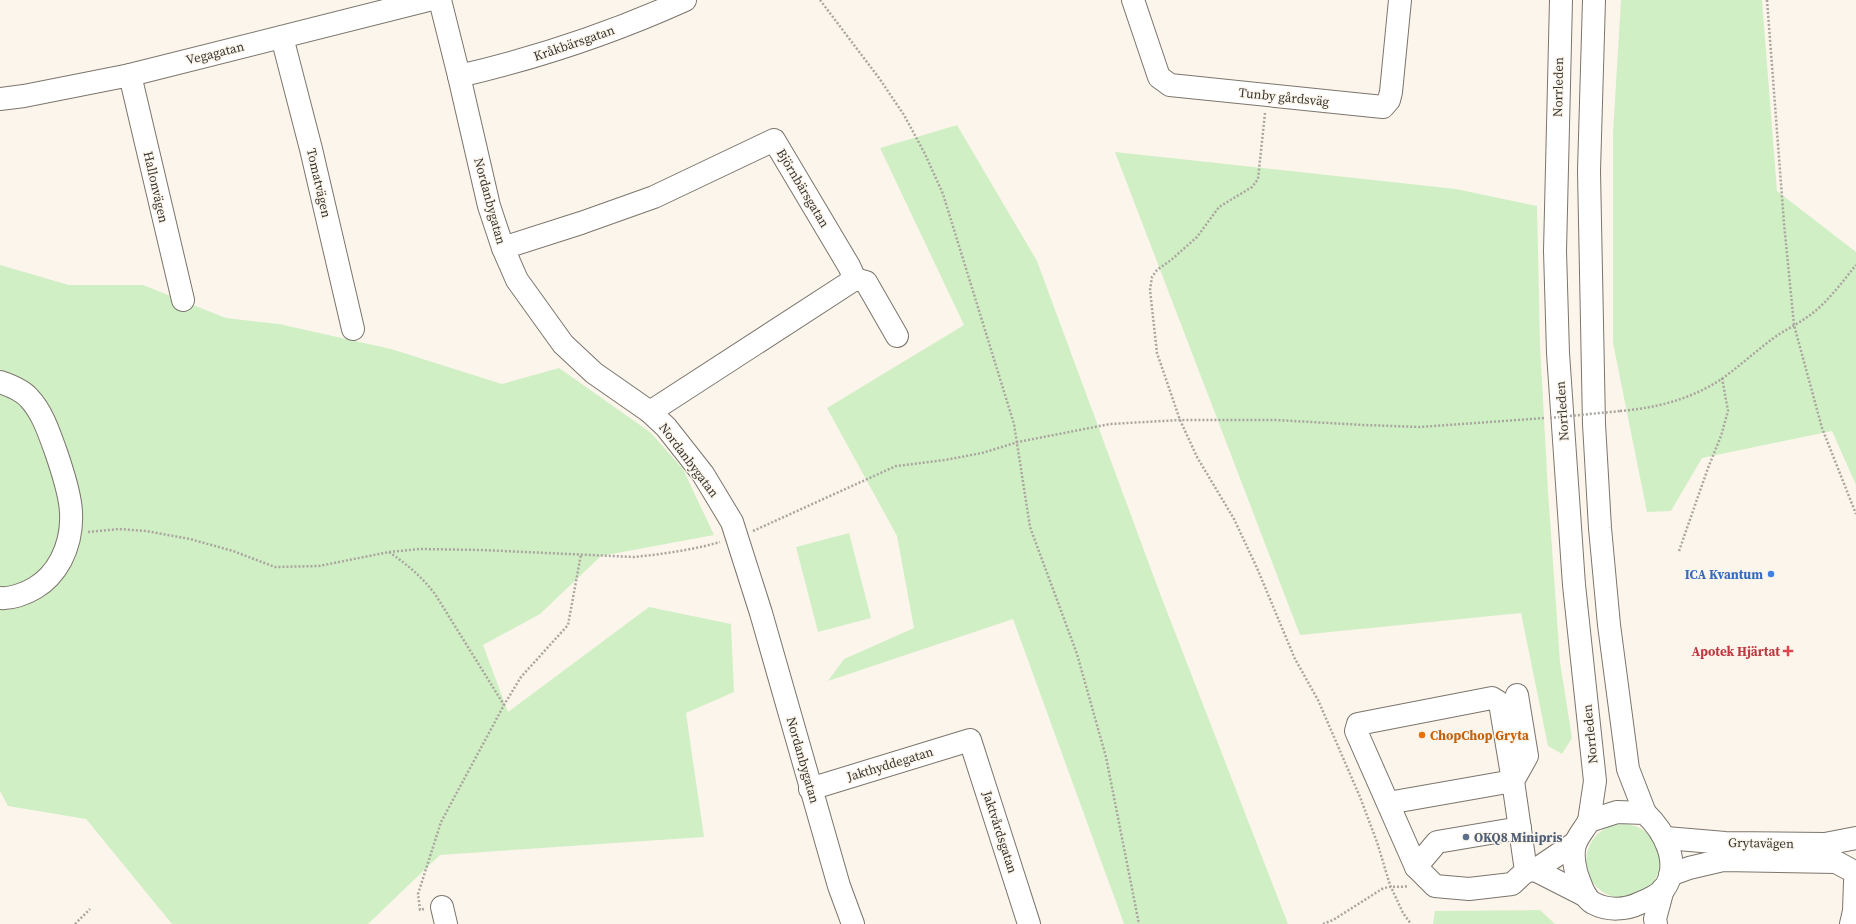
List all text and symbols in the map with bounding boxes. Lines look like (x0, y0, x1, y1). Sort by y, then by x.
street label: Kråkbärsgatan (531, 21, 617, 65)
street label: Vegagatan (184, 38, 246, 68)
street label: Norrleden (1549, 57, 1567, 117)
street label: Tunby gårdsväg (1238, 84, 1330, 110)
street label: Björnbärsgatan (773, 145, 833, 231)
street label: Tomatvägen (303, 147, 335, 219)
street label: Hallonvägen (140, 150, 173, 225)
street label: Nordanbygatan (470, 156, 510, 246)
street label: Norrleden (1551, 380, 1573, 441)
street label: Nordanbygatan (655, 419, 723, 501)
place label: ICA Kvantum (1685, 566, 1763, 583)
marker: ICA Kvantum (1766, 569, 1776, 579)
place label: Apotek Hjärtat (1692, 643, 1780, 660)
marker: Apotek Hjärtat (1783, 646, 1793, 656)
street label: Norrleden (1578, 703, 1602, 765)
street label: Nordanbygatan (783, 715, 823, 805)
place label: ChopChop Gryta (1430, 727, 1529, 744)
marker: ChopChop Gryta (1417, 730, 1427, 740)
street label: Jakthyddegatan (844, 743, 935, 785)
street label: Jaktvårdsgatan (978, 788, 1021, 875)
place label: OKQ8 Minipris (1474, 829, 1562, 846)
marker: OKQ8 Minipris (1461, 832, 1471, 842)
street label: Grytavägen (1728, 834, 1794, 852)

